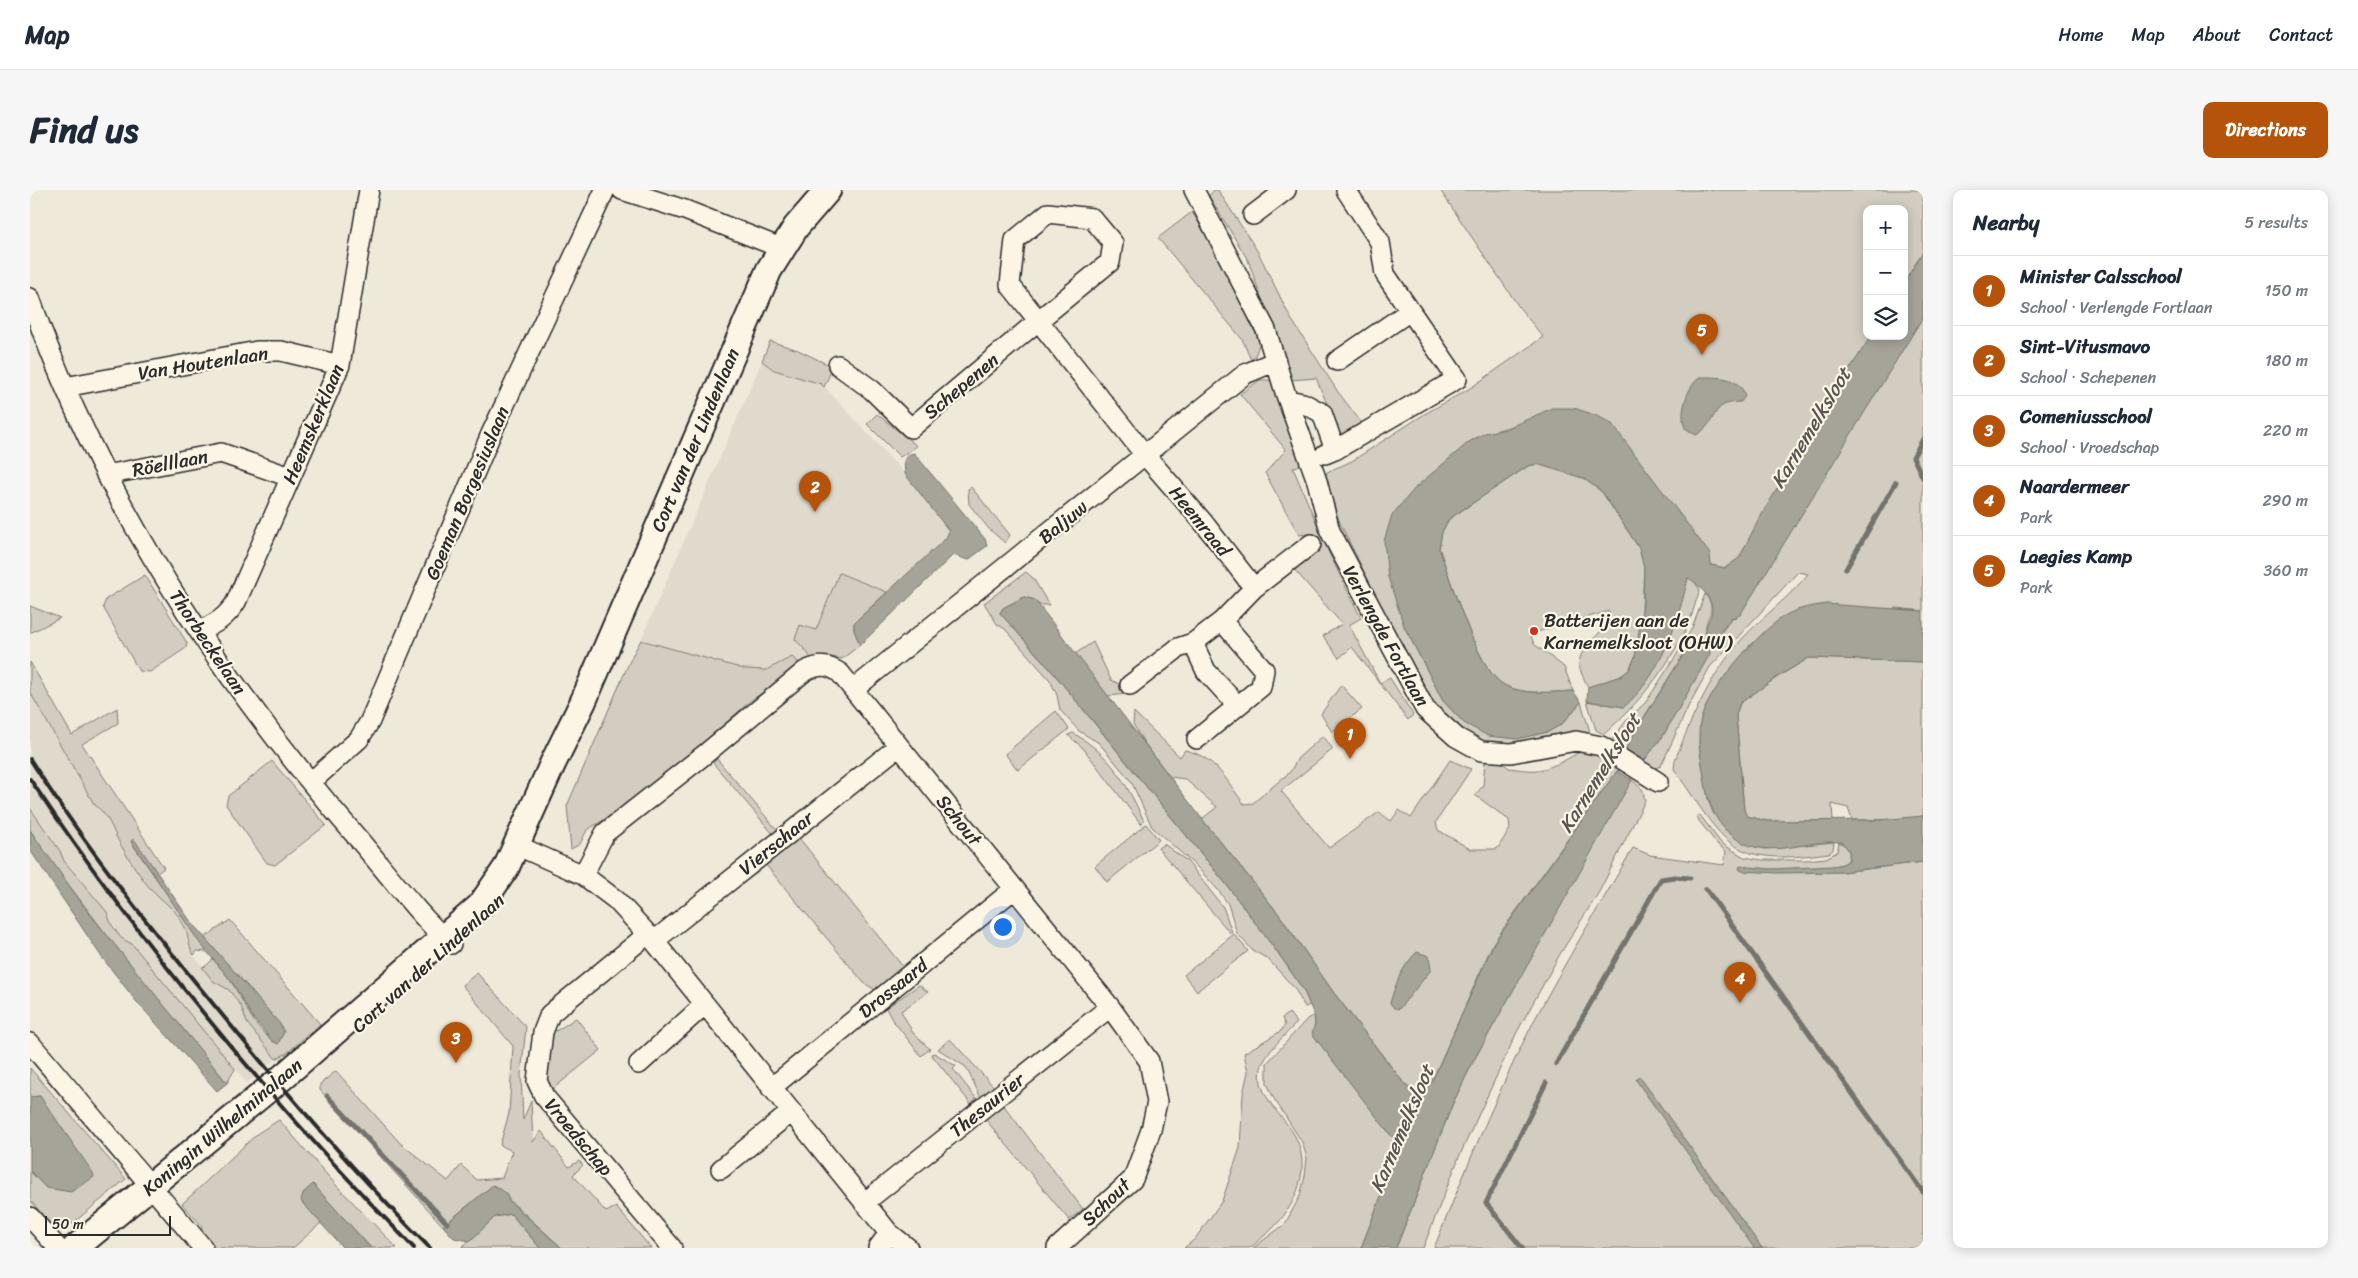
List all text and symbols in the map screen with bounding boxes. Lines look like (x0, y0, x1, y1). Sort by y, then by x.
text: Map (25, 14, 69, 56)
text: Home (2059, 19, 2104, 51)
text: Map (2132, 19, 2165, 51)
text: About (2193, 19, 2241, 51)
text: Contact (2269, 19, 2333, 51)
text: Find us (30, 99, 138, 161)
button: Directions (2203, 102, 2328, 158)
text: Nearby (1973, 204, 2039, 242)
map controls (1863, 205, 1908, 340)
button: + (1863, 205, 1908, 250)
text: 5 results (2244, 208, 2308, 237)
button: − (1863, 250, 1908, 295)
text: Minister Calsschool (2020, 260, 2182, 293)
text: 1 (1986, 276, 1992, 305)
text: 150 m (2265, 276, 2308, 305)
text: School · Verlengde Fortlaan (2020, 293, 2212, 322)
button: layers (1863, 295, 1908, 340)
pin: 5 (1686, 314, 1718, 355)
text: Sint-Vitusmavo (2020, 330, 2150, 363)
street label: Van Houtenlaan (136, 336, 270, 390)
street label: Cort van der Lindenlaan (641, 343, 749, 537)
street label: Schepenen (916, 344, 1006, 428)
text: 2 (1984, 346, 1994, 375)
text: 180 m (2265, 346, 2308, 375)
street label: Heemskerklaan (273, 359, 353, 489)
water label: Karnemelksloot (1761, 359, 1862, 495)
text: School · Schepenen (2020, 363, 2156, 392)
text: Comeniusschool (2020, 400, 2152, 433)
street label: Goeman Borgesiuslaan (415, 401, 519, 585)
text: 3 (1985, 416, 1993, 445)
text: 220 m (2263, 416, 2308, 445)
text: School · Vroedschap (2020, 433, 2159, 462)
street label: Röelllaan (129, 440, 211, 486)
text: Naardermeer (2020, 470, 2129, 503)
pin: 2 (799, 471, 831, 512)
street label: Heemraad (1161, 478, 1241, 566)
text: 4 (1984, 486, 1994, 515)
text: 290 m (2262, 486, 2308, 515)
street label: Baljuw (1031, 491, 1095, 553)
text: Park (2020, 503, 2053, 532)
text: Laegies Kamp (2020, 540, 2132, 573)
text: 5 (1984, 556, 1994, 585)
text: 360 m (2264, 556, 2308, 585)
street label: Verlengde Fortlaan (1333, 559, 1439, 713)
text: Park (2020, 573, 2053, 602)
street label: Thorbeckelaan (160, 582, 256, 702)
place label: Batterijen aan de Karnemelksloot (OHW) (1544, 604, 1733, 659)
marker: Batterijen aan de Karnemelksloot (OHW) (1528, 625, 1540, 637)
water label: Karnemelksloot (1549, 704, 1652, 840)
pin: 1 (1334, 718, 1366, 759)
street label: Schout (928, 787, 991, 854)
street label: Vierschaar (731, 801, 822, 884)
street label: Cort van der Lindenlaan (344, 885, 512, 1041)
your location (990, 914, 1016, 940)
street label: Drossaard (851, 949, 936, 1027)
pin: 4 (1724, 962, 1756, 1003)
pin: 3 (440, 1022, 472, 1063)
street label: Koningin Wilhelminalaan (134, 1049, 310, 1205)
water label: Karnemelksloot (1359, 1058, 1446, 1198)
street label: Thesaurier (942, 1063, 1033, 1146)
street label: Vroedschap (536, 1090, 622, 1184)
street label: Schout (1073, 1169, 1140, 1234)
text: 50 m (52, 1212, 84, 1237)
scale bar (45, 1213, 171, 1236)

